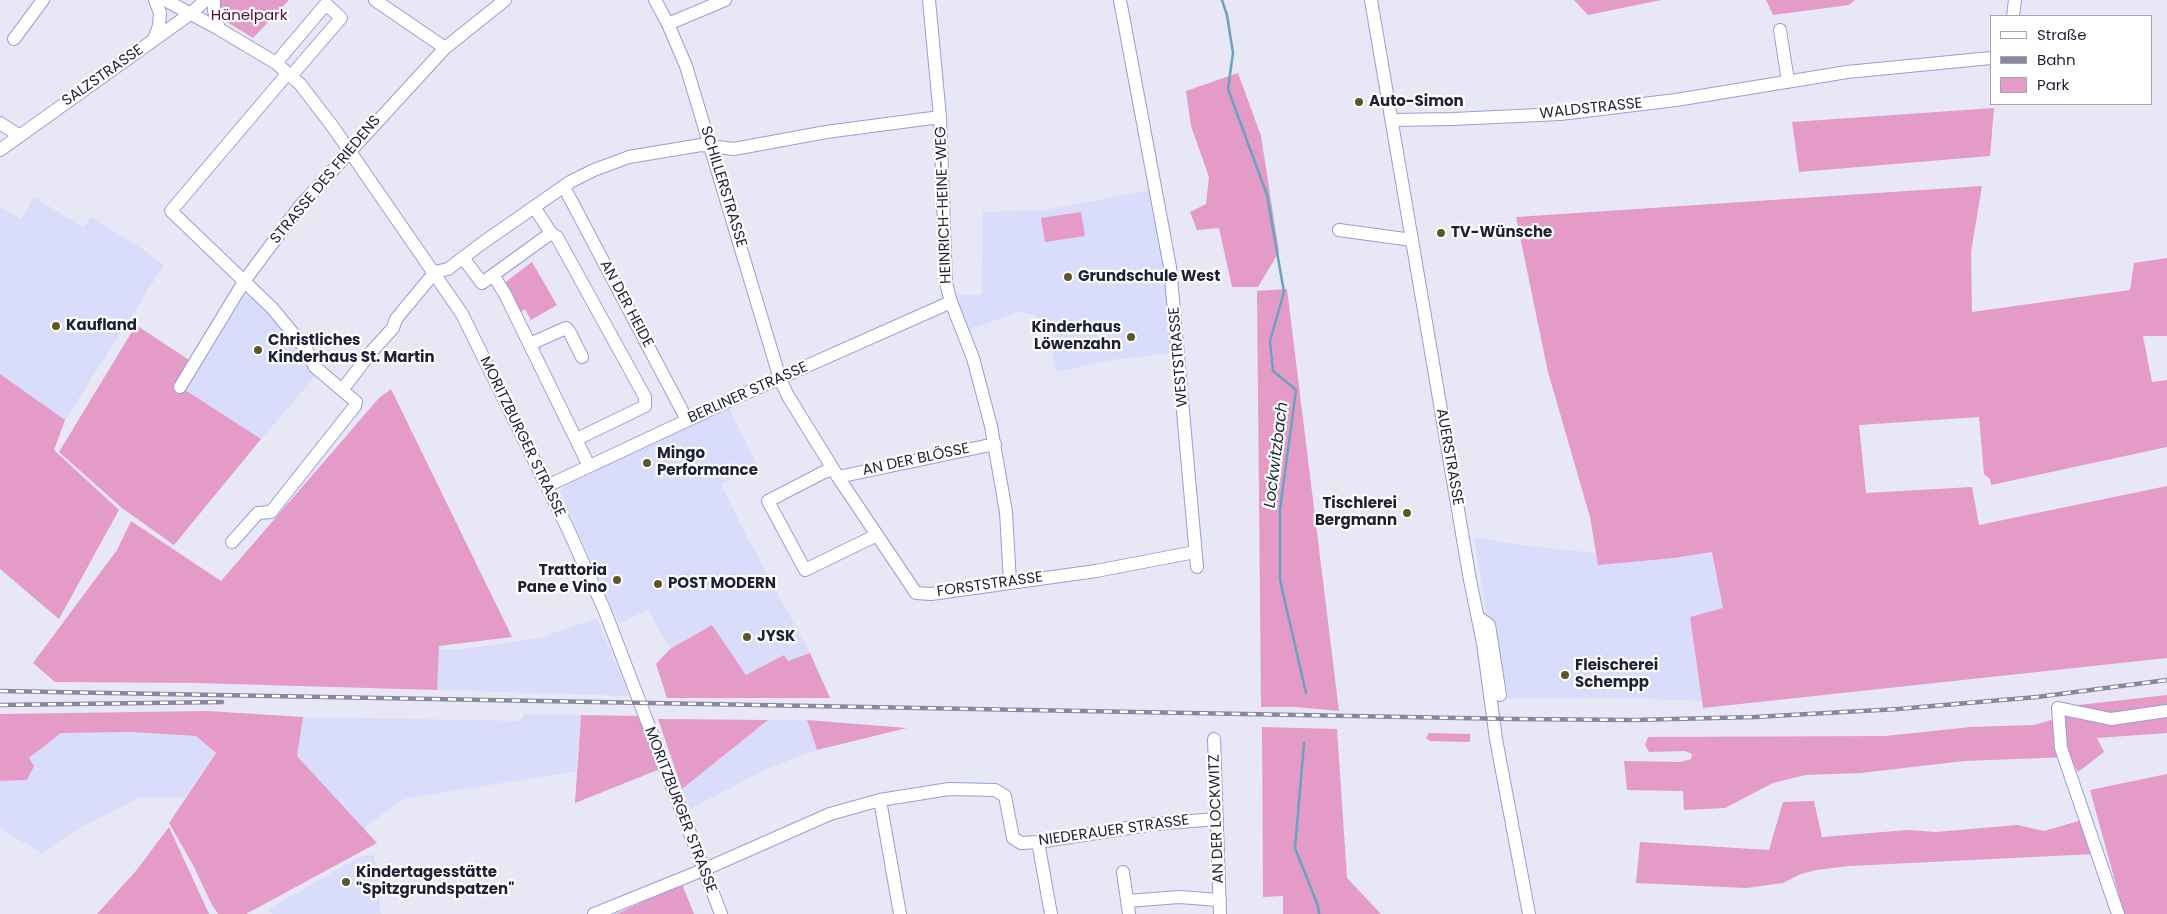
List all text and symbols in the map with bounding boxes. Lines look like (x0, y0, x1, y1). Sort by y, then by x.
park label: Hänelpark (211, 7, 287, 25)
legend (1990, 15, 2152, 105)
text: Straße (2037, 24, 2087, 45)
street label: SALZSTRASSE (59, 41, 147, 111)
text: Bahn (2037, 49, 2076, 70)
text: Park (2037, 74, 2069, 95)
place label: Auto-Simon (1369, 93, 1464, 111)
street label: WALDSTRASSE (1539, 95, 1643, 123)
marker: Auto-Simon (1353, 96, 1365, 108)
street label: STRASSE DES FRIEDENS (267, 112, 385, 248)
street label: SCHILLERSTRASSE (696, 124, 750, 250)
street label: HEINRICH-HEINE-WEG (932, 126, 956, 284)
place label: TV-Wünsche (1451, 224, 1552, 242)
marker: TV-Wünsche (1435, 227, 1447, 239)
street label: AN DER HEIDE (595, 257, 657, 351)
place label: Grundschule West (1078, 268, 1220, 286)
marker: Grundschule West (1062, 271, 1074, 283)
street label: WESTSTRASSE (1166, 306, 1192, 408)
place label: Kaufland (66, 317, 137, 335)
place label: Kinderhaus Löwenzahn (1031, 319, 1121, 354)
marker: Kaufland (50, 320, 62, 332)
marker: Kinderhaus Löwenzahn (1125, 331, 1137, 343)
place label: Christliches Kinderhaus St. Martin (268, 332, 435, 367)
marker: Christliches Kinderhaus St. Martin (252, 344, 264, 356)
street label: MORITZBURGER STRASSE (475, 354, 569, 520)
street label: BERLINER STRASSE (685, 359, 811, 427)
water label: Lockwitzbach (1261, 401, 1293, 509)
street label: AUERSTRASSE (1432, 407, 1466, 507)
street label: AN DER BLÖSSE (861, 440, 971, 480)
place label: Mingo Performance (657, 445, 758, 480)
marker: Mingo Performance (641, 457, 653, 469)
place label: Tischlerei Bergmann (1315, 495, 1397, 530)
marker: Tischlerei Bergmann (1401, 507, 1413, 519)
place label: Trattoria Pane e Vino (517, 562, 607, 597)
street label: FORSTSTRASSE (936, 569, 1044, 601)
marker: Trattoria Pane e Vino (611, 574, 623, 586)
place label: POST MODERN (668, 575, 776, 593)
marker: POST MODERN (652, 578, 664, 590)
place label: JYSK (757, 628, 795, 646)
marker: JYSK (741, 631, 753, 643)
place label: Fleischerei Schempp (1575, 657, 1658, 692)
marker: Fleischerei Schempp (1559, 669, 1571, 681)
street label: MORITZBURGER STRASSE (640, 725, 720, 895)
street label: AN DER LOCKWITZ (1206, 754, 1228, 884)
street label: NIEDERAUER STRASSE (1038, 812, 1190, 850)
place label: Kindertagesstätte "Spitzgrundspatzen" (356, 864, 514, 899)
marker: Kindertagesstätte "Spitzgrundspatzen" (340, 876, 352, 888)

